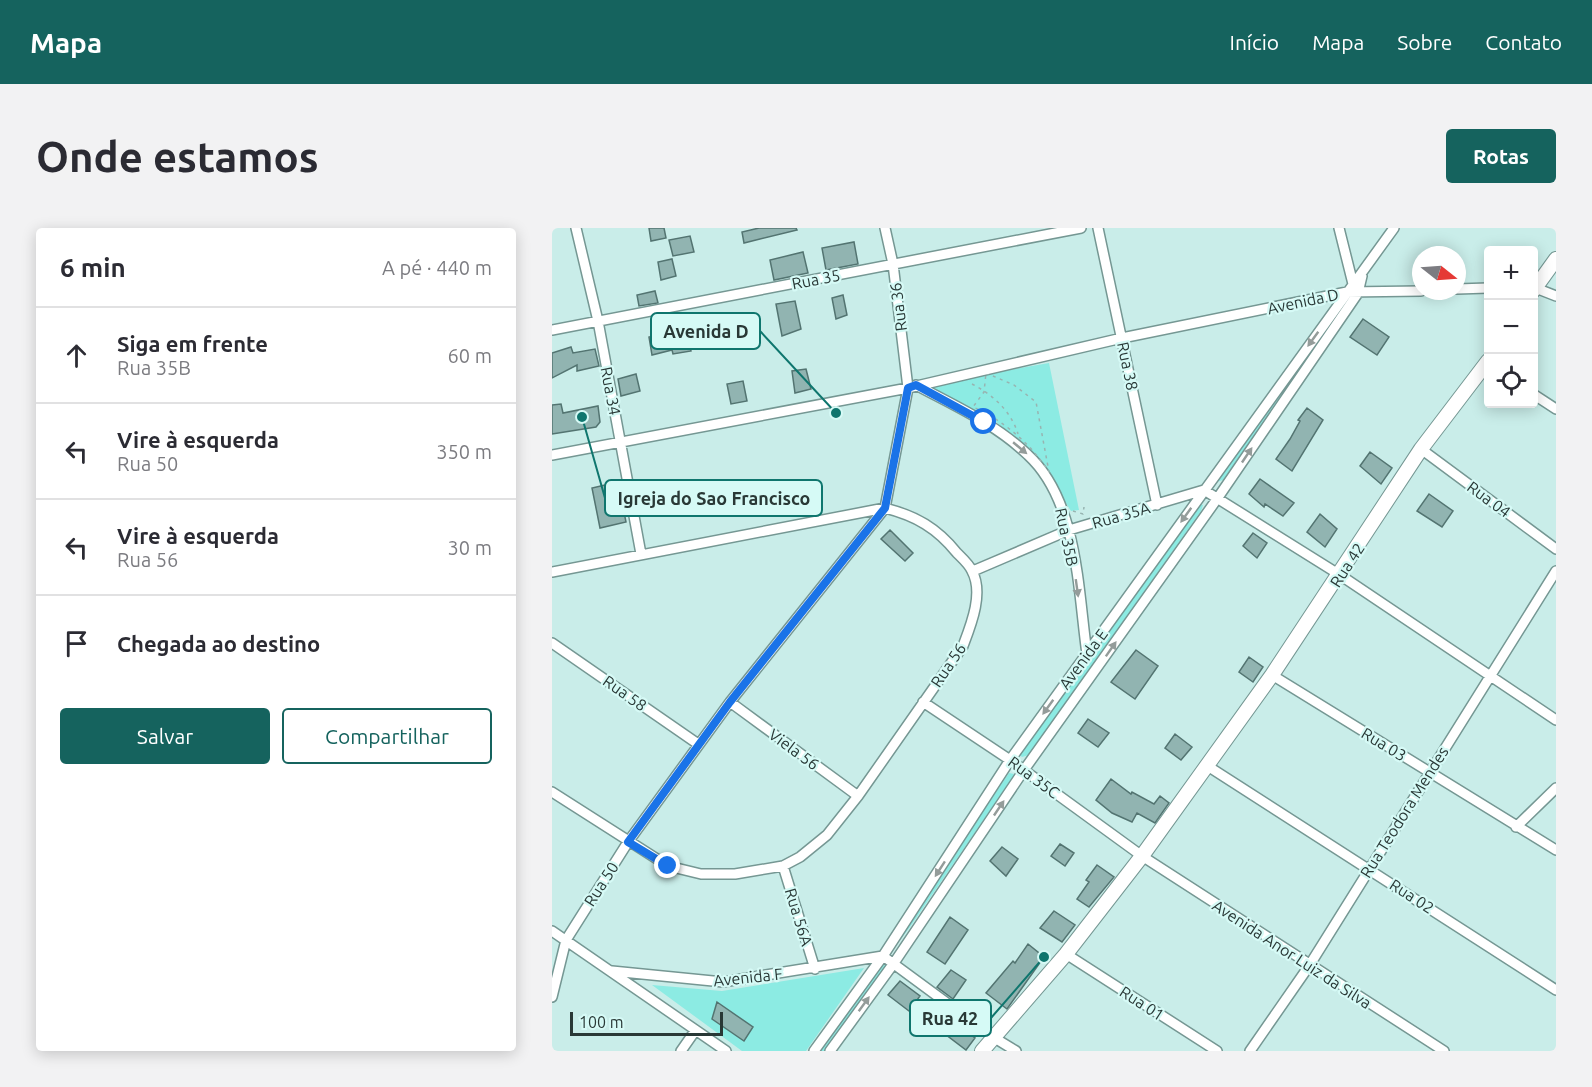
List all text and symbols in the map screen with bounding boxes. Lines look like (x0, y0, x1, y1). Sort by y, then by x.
text: Mapa (30, 27, 102, 58)
text: Início (1230, 30, 1279, 54)
text: Mapa (1312, 30, 1364, 54)
text: Sobre (1397, 30, 1452, 54)
text: Contato (1485, 30, 1562, 54)
button: Rotas (1446, 129, 1556, 183)
text: Onde estamos (36, 133, 319, 180)
north arrow (1412, 246, 1466, 300)
map controls (1484, 246, 1538, 408)
button: + (1484, 246, 1538, 300)
text: 6 min (60, 253, 126, 282)
text: A pé · 440 m (382, 256, 492, 279)
street label: Rua 35 (790, 265, 842, 293)
street label: Rua 36 (886, 282, 910, 332)
street label: Avenida D (1266, 285, 1340, 317)
button: − (1484, 300, 1538, 354)
callout: Avenida D (651, 313, 760, 349)
text: Avenida D (663, 321, 749, 341)
text: Siga em frente (117, 331, 268, 356)
one-way arrow (1307, 332, 1319, 347)
icon: ahead (60, 339, 93, 372)
street label: Rua 38 (1114, 340, 1142, 392)
text: 60 m (448, 344, 492, 367)
button: locate (1484, 354, 1538, 408)
text: Rua 35B (117, 356, 191, 379)
street label: Rua 34 (597, 365, 625, 417)
route start (970, 408, 996, 434)
text: Vire à esquerda (117, 427, 279, 452)
icon: left (60, 435, 93, 468)
text: 350 m (436, 440, 492, 463)
one-way arrow (1012, 441, 1028, 454)
one-way arrow (1241, 447, 1252, 463)
text: Rua 50 (117, 452, 178, 475)
street label: Rua 04 (1464, 477, 1514, 521)
callout: Igreja do Sao Francisco (605, 480, 822, 516)
text: Igreja do Sao Francisco (618, 488, 810, 508)
street label: Rua 35A (1090, 498, 1153, 532)
street label: Rua 35B (1052, 506, 1082, 568)
one-way arrow (1181, 507, 1193, 522)
text: Vire à esquerda (117, 523, 279, 548)
icon: left (60, 531, 93, 564)
text: 30 m (448, 536, 492, 559)
street label: Rua 42 (1326, 540, 1368, 590)
text: Rua 56 (117, 548, 178, 571)
one-way arrow (1073, 578, 1082, 597)
street label: Avenida E (1055, 625, 1111, 693)
icon: arrive (60, 627, 93, 660)
text: Chegada ao destino (117, 631, 320, 656)
street label: Rua 56 (927, 640, 969, 690)
one-way arrow (1105, 641, 1117, 657)
street label: Rua 58 (600, 672, 650, 714)
one-way arrow (1043, 700, 1055, 715)
button: Salvar (60, 708, 270, 764)
button: Compartilhar (282, 708, 492, 764)
street label: Rua 03 (1358, 724, 1410, 764)
street label: Viela 56 (765, 725, 823, 773)
street label: Rua Teodora Mendes (1356, 743, 1452, 881)
street label: Rua 35C (1005, 752, 1063, 802)
one-way arrow (993, 800, 1004, 817)
route end (654, 852, 680, 878)
street label: Rua 50 (580, 859, 622, 909)
one-way arrow (934, 861, 945, 877)
street label: Rua 02 (1387, 875, 1437, 917)
street label: Rua 56A (782, 886, 816, 949)
street label: Avenida Anor Luiz da Silva (1209, 896, 1375, 1012)
street label: Avenida F (712, 964, 784, 990)
street label: Rua 01 (1117, 982, 1167, 1024)
one-way arrow (858, 996, 870, 1011)
callout: Rua 42 (910, 1000, 991, 1036)
text: Rua 42 (922, 1008, 978, 1028)
scale bar (570, 1009, 723, 1036)
text: 100 m (579, 1013, 624, 1031)

